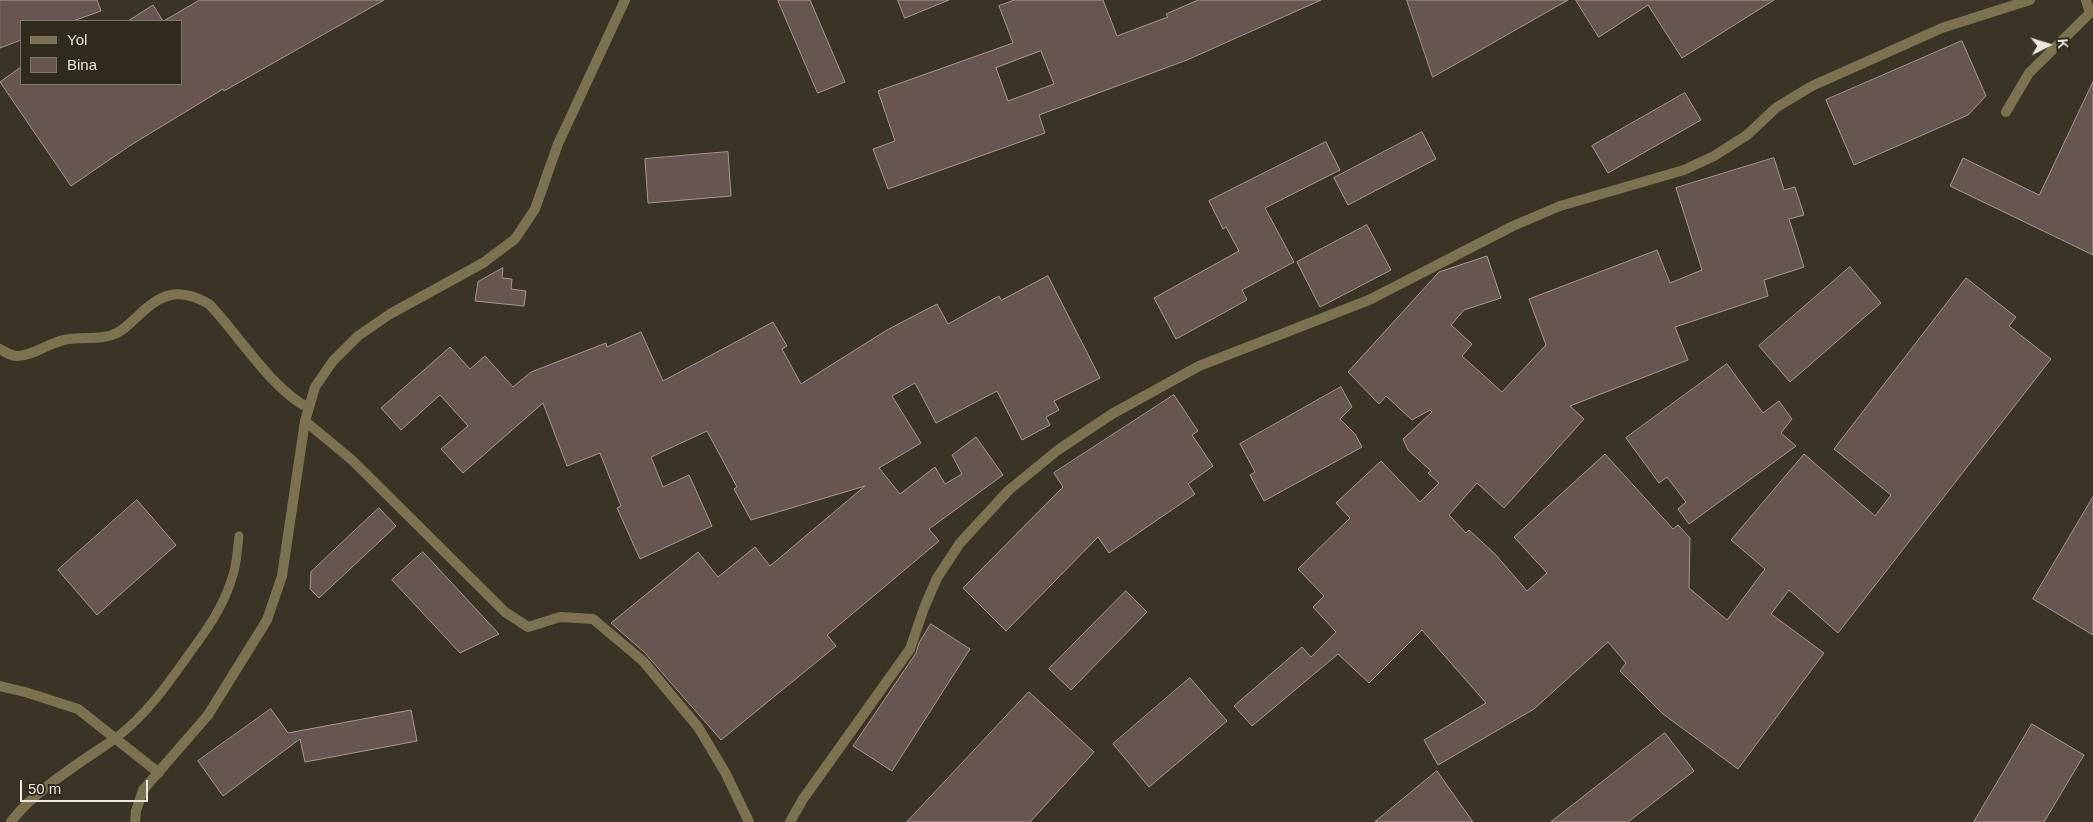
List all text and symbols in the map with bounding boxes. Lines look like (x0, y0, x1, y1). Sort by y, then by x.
legend (20, 20, 182, 85)
north arrow (2023, 20, 2073, 70)
text: Yol (67, 31, 87, 48)
text: K (2055, 38, 2071, 49)
text: Bina (67, 56, 97, 73)
scale bar (22, 770, 150, 802)
text: 50 m (28, 780, 61, 797)

